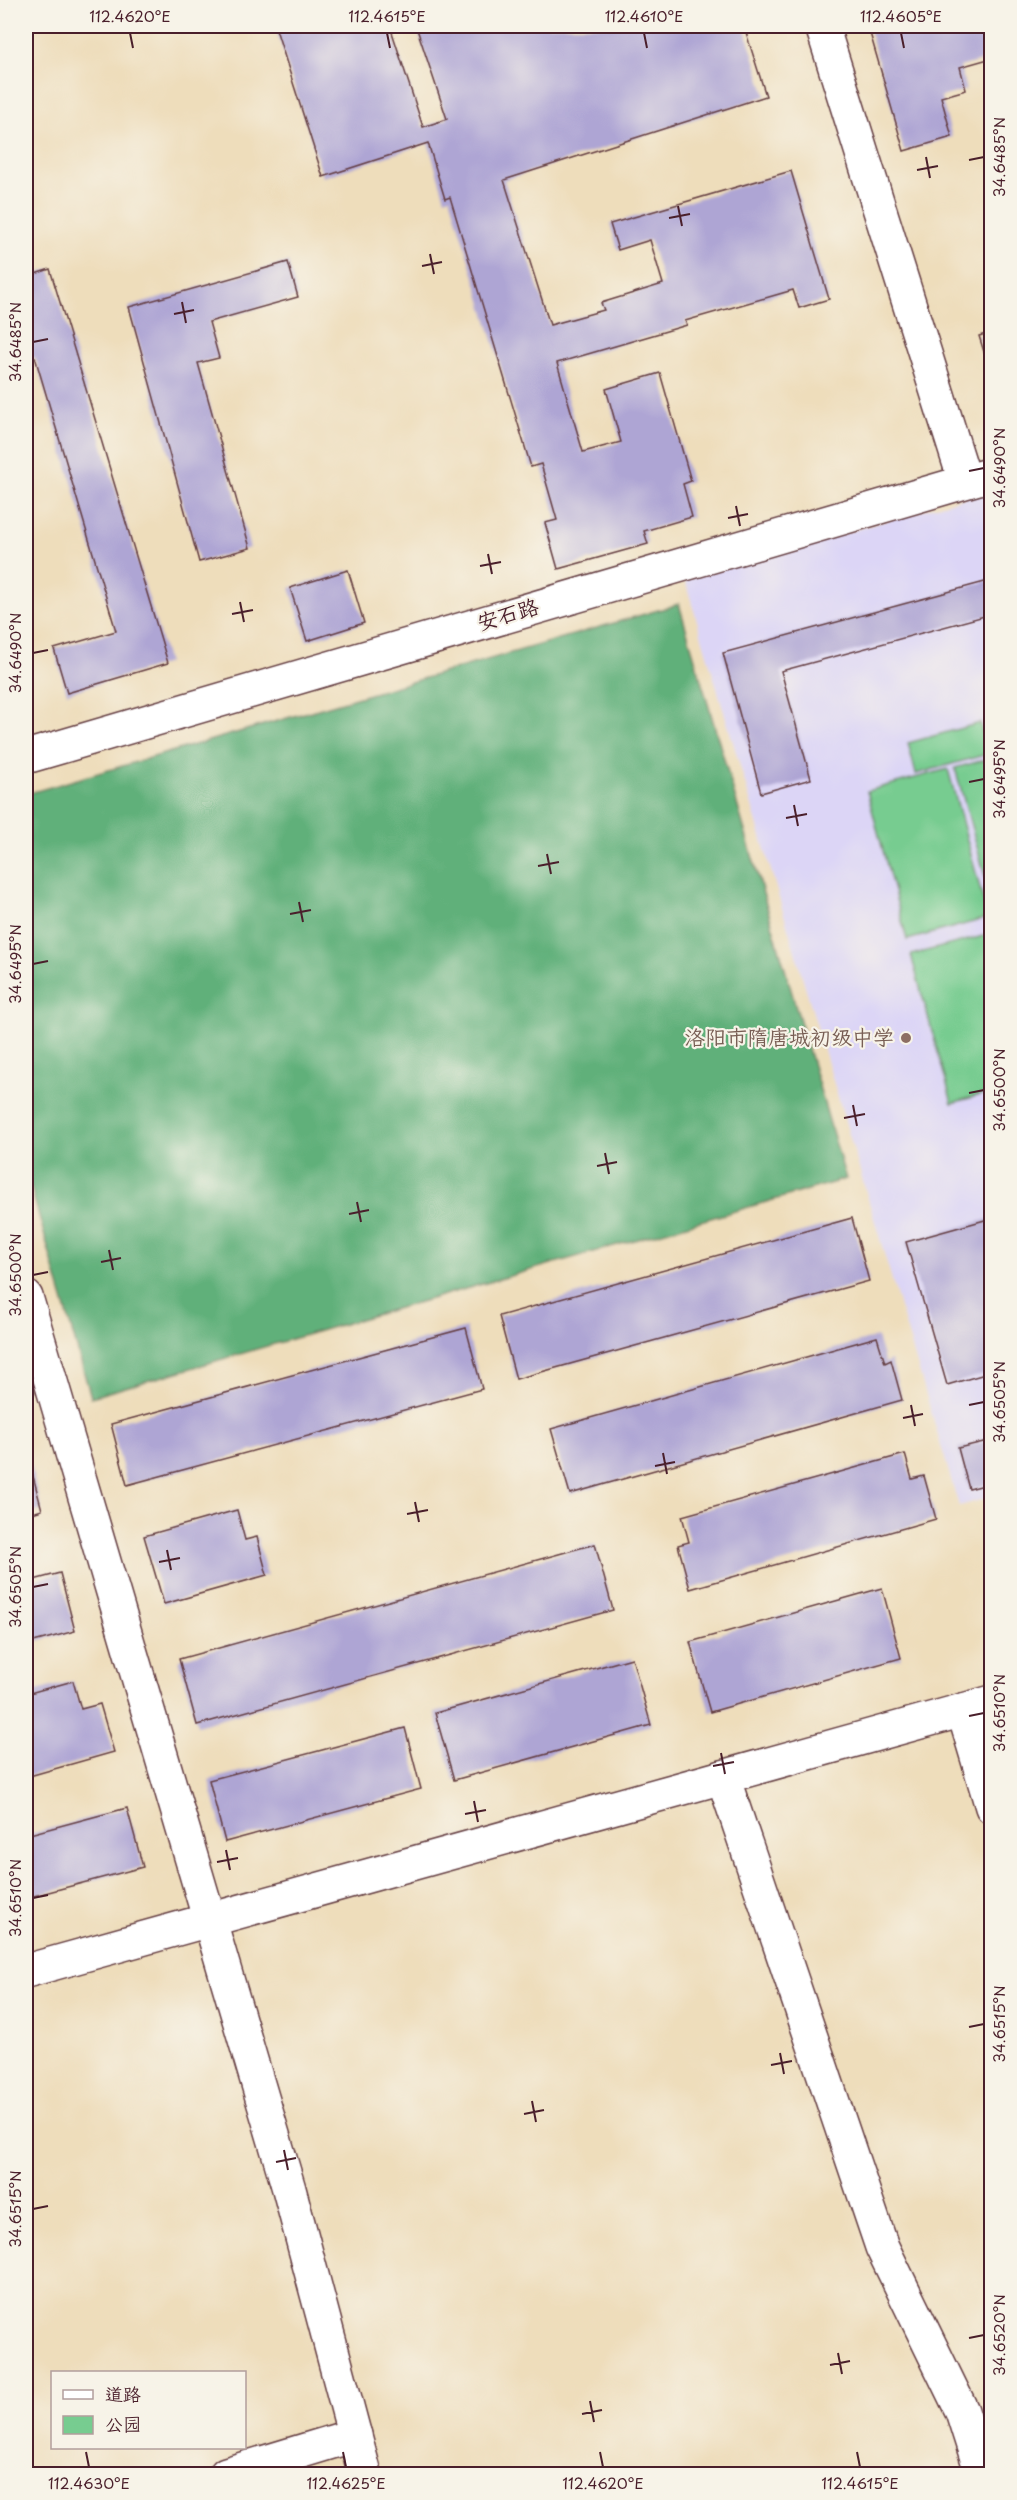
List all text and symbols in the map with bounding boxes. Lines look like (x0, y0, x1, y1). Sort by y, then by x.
text: 112.4620°E (89, 4, 171, 27)
text: 112.4615°E (348, 4, 426, 27)
text: 112.4610°E (605, 4, 683, 27)
text: 112.4605°E (860, 4, 942, 27)
text: 34.6485°N (987, 117, 1010, 197)
text: 34.6485°N (3, 302, 26, 382)
text: 34.6490°N (987, 427, 1010, 509)
street label: 安石路 (473, 589, 542, 637)
text: 34.6490°N (3, 612, 26, 694)
text: 34.6495°N (987, 739, 1010, 819)
text: 34.6495°N (3, 924, 26, 1004)
place label: 洛阳市隋唐城初级中学 (684, 1020, 894, 1052)
marker: 洛阳市隋唐城初级中学 (899, 1031, 913, 1045)
text: 34.6500°N (987, 1048, 1010, 1132)
text: 34.6500°N (3, 1233, 26, 1317)
text: 34.6505°N (987, 1361, 1010, 1443)
text: 34.6505°N (3, 1546, 26, 1628)
text: 34.6510°N (987, 1674, 1010, 1752)
text: 34.6510°N (3, 1859, 26, 1937)
text: 34.6515°N (987, 1985, 1010, 2063)
text: 34.6515°N (3, 2170, 26, 2248)
text: 34.6520°N (987, 2294, 1010, 2376)
legend (51, 2371, 246, 2449)
text: 道路 (105, 2380, 141, 2407)
text: 公园 (105, 2410, 141, 2437)
text: 112.4630°E (48, 2471, 130, 2494)
text: 112.4625°E (306, 2471, 386, 2494)
text: 112.4620°E (562, 2471, 644, 2494)
text: 112.4615°E (821, 2471, 899, 2494)

